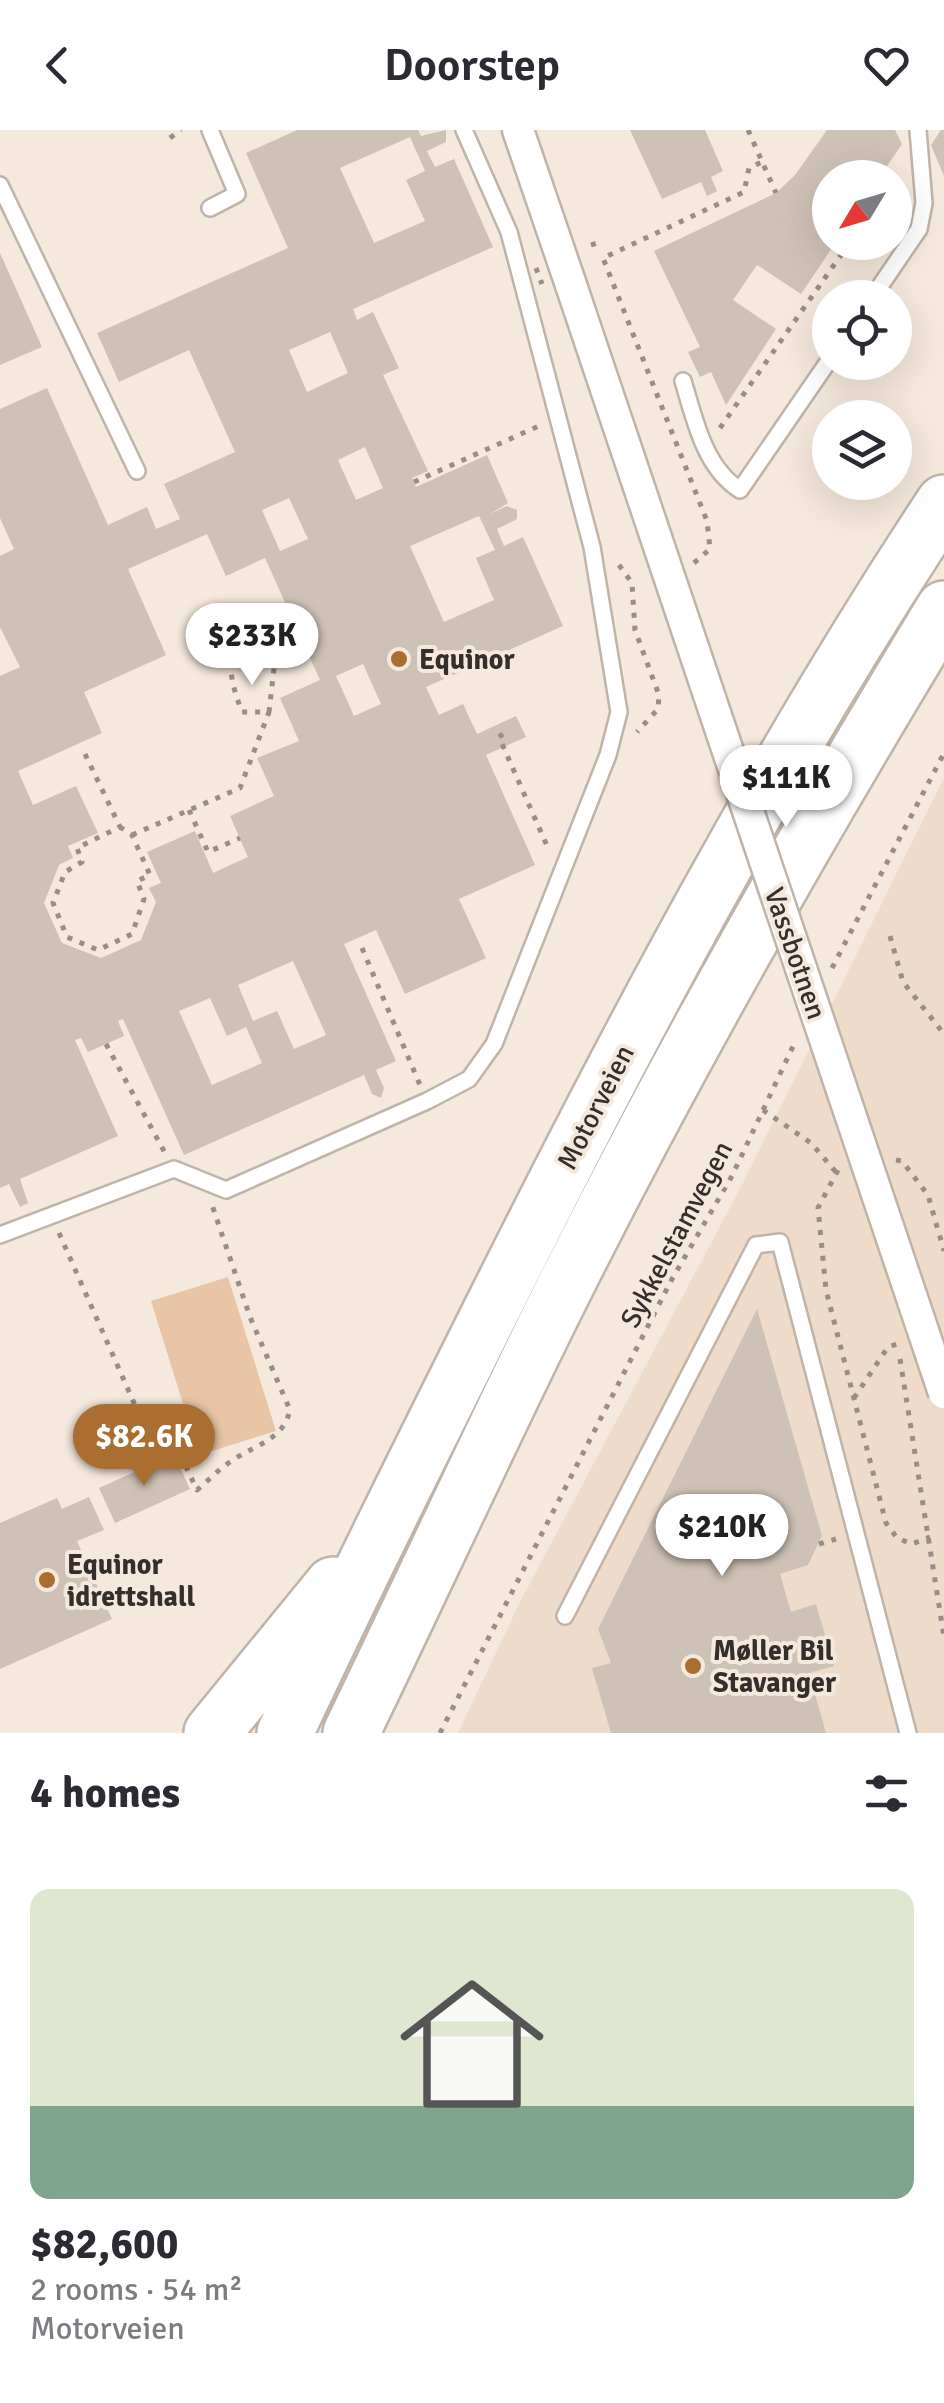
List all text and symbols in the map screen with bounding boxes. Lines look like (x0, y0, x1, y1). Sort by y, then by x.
icon: back (30, 38, 85, 93)
text: Doorstep (384, 38, 560, 93)
icon: heart (859, 38, 914, 93)
north arrow (812, 160, 912, 260)
map controls (812, 160, 912, 500)
button: locate (812, 280, 912, 380)
button: layers (812, 400, 912, 500)
pin: $233K (182, 603, 322, 688)
text: $233K (208, 616, 296, 655)
place label: Equinor (419, 643, 515, 677)
marker: Equinor (388, 648, 410, 670)
pin: $111K (716, 745, 856, 830)
text: $111K (742, 758, 830, 797)
street label: Vassbotnen (757, 883, 833, 1024)
street label: Motorveien (550, 1039, 642, 1175)
street label: Sykkelstamvegen (613, 1135, 740, 1334)
pin: $82.6K (63, 1404, 225, 1489)
text: $82.6K (95, 1417, 193, 1456)
pin: $210K (652, 1494, 792, 1579)
text: $210K (678, 1507, 766, 1546)
place label: Equinor idrettshall (67, 1548, 195, 1614)
marker: Equinor idrettshall (36, 1569, 58, 1591)
place label: Møller Bil Stavanger (713, 1634, 837, 1700)
marker: Møller Bil Stavanger (682, 1655, 704, 1677)
icon: filters (859, 1766, 914, 1821)
text: 4 homes (30, 1768, 180, 1819)
icon: home (382, 1954, 562, 2134)
text: $82,600 (30, 2219, 178, 2270)
text: 2 rooms · 54 m² (30, 2270, 243, 2309)
text: Motorveien (30, 2309, 185, 2348)

